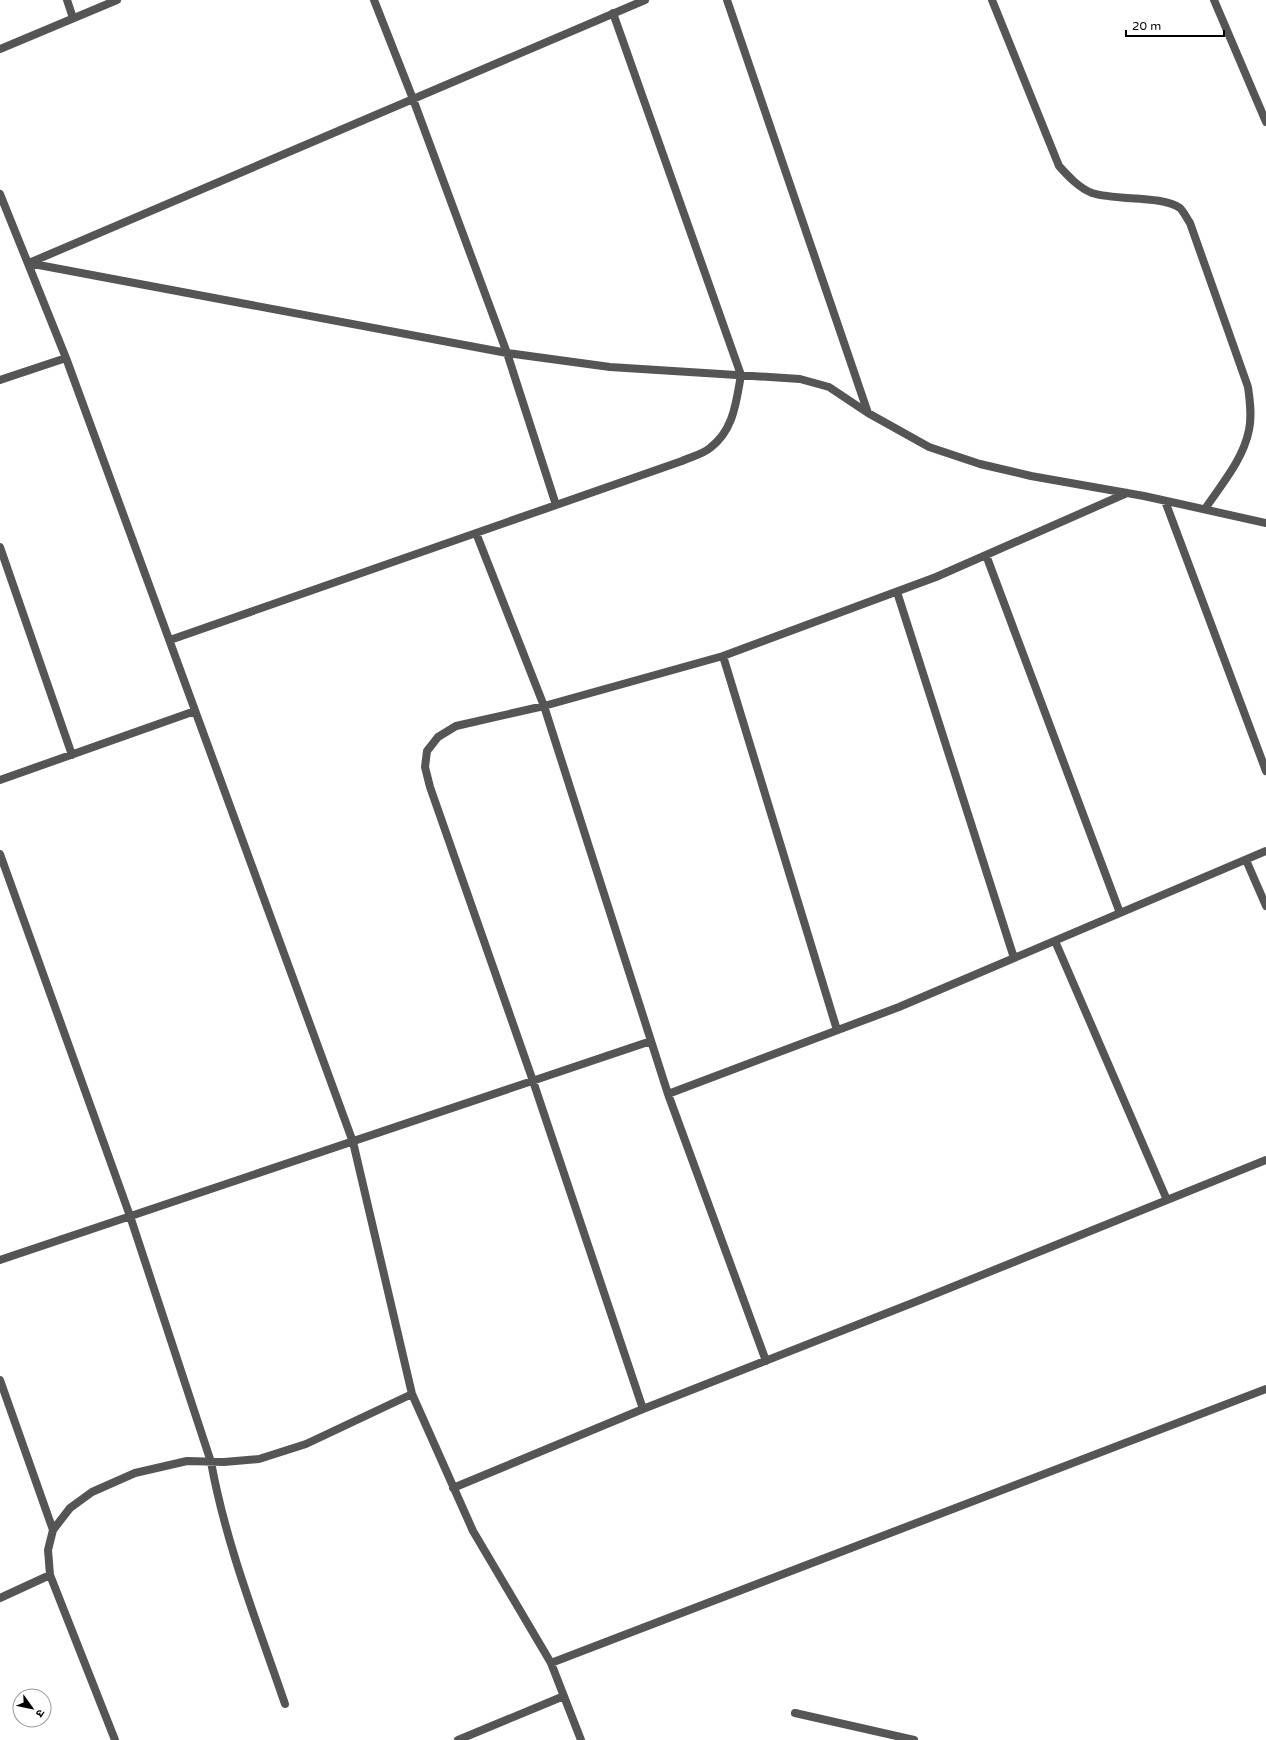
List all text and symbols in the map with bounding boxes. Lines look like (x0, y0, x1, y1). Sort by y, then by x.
scale bar (1126, 12, 1224, 38)
text: 20 m (1132, 19, 1161, 33)
north arrow (12, 1688, 52, 1728)
text: उ (32, 1707, 47, 1720)

